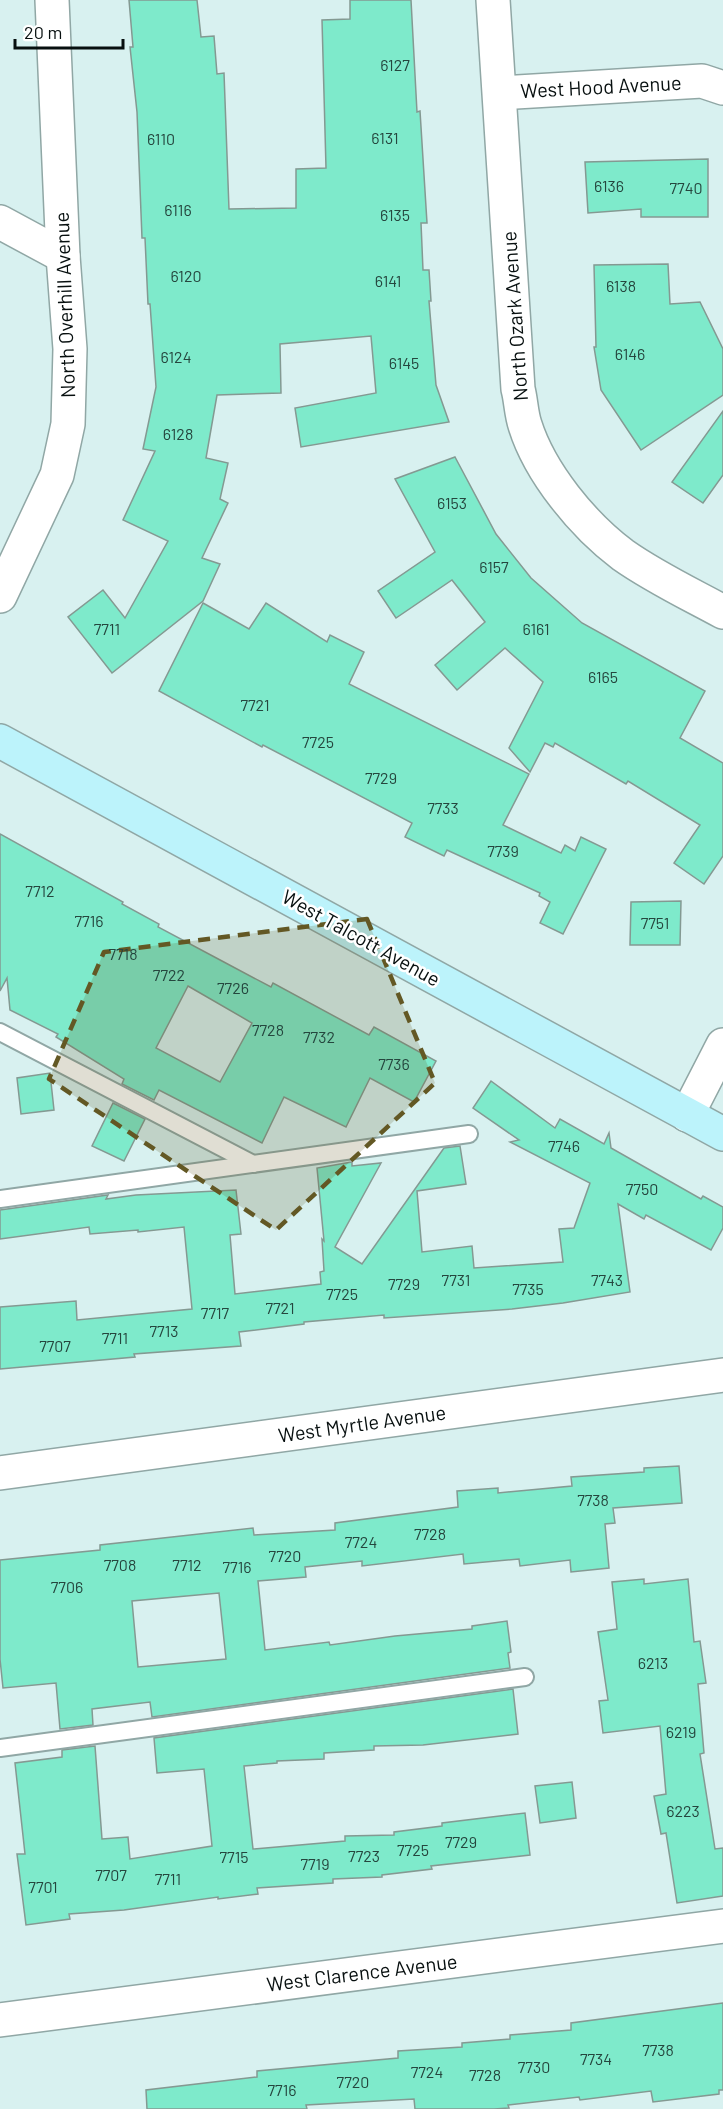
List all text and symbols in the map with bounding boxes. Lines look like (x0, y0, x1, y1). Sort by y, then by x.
scale bar (15, 12, 123, 50)
text: 20 m (24, 21, 62, 43)
house number: 6127 (380, 55, 410, 74)
street label: West Hood Avenue (520, 70, 682, 102)
house number: 6131 (371, 128, 399, 147)
house number: 6110 (147, 129, 175, 148)
house number: 6136 (594, 176, 624, 195)
house number: 7740 (670, 178, 703, 197)
house number: 6116 (164, 200, 192, 219)
house number: 6135 (380, 205, 410, 224)
street label: North Overhill Avenue (49, 212, 79, 399)
street label: North Ozark Avenue (496, 230, 532, 402)
house number: 6120 (170, 266, 202, 285)
house number: 6141 (375, 271, 401, 290)
house number: 6138 (606, 276, 636, 295)
house number: 6146 (615, 344, 645, 363)
house number: 6124 (161, 347, 191, 366)
house number: 6145 (389, 353, 419, 372)
house number: 6128 (163, 424, 193, 443)
house number: 6153 (437, 493, 467, 512)
house number: 6157 (479, 557, 509, 576)
house number: 7711 (94, 619, 120, 638)
house number: 6161 (522, 619, 550, 638)
house number: 6165 (588, 667, 618, 686)
house number: 7721 (240, 695, 270, 714)
house number: 7725 (302, 732, 334, 751)
house number: 7729 (365, 768, 397, 787)
house number: 7733 (427, 798, 459, 817)
house number: 7739 (487, 841, 519, 860)
house number: 7712 (25, 881, 55, 900)
street label: West Talcott Avenue (278, 884, 445, 991)
house number: 7716 (74, 911, 104, 930)
house number: 7751 (641, 913, 669, 932)
house number: 7718 (108, 944, 138, 963)
house number: 7722 (153, 965, 185, 984)
house number: 7726 (217, 978, 249, 997)
house number: 7728 (252, 1020, 284, 1039)
house number: 7732 (303, 1027, 335, 1046)
house number: 7736 (378, 1054, 410, 1073)
house number: 7746 (548, 1136, 580, 1155)
house number: 7750 (626, 1179, 658, 1198)
house number: 7731 (442, 1270, 470, 1289)
house number: 7743 (591, 1270, 623, 1289)
house number: 7729 (388, 1274, 420, 1293)
house number: 7735 (512, 1279, 544, 1298)
house number: 7725 (326, 1284, 358, 1303)
house number: 7721 (265, 1298, 295, 1317)
house number: 7717 (201, 1303, 230, 1322)
house number: 7713 (149, 1321, 179, 1340)
house number: 7711 (102, 1328, 128, 1347)
house number: 7707 (39, 1336, 71, 1355)
street label: West Myrtle Avenue (276, 1399, 447, 1447)
house number: 7738 (577, 1490, 609, 1509)
house number: 7728 (414, 1524, 446, 1543)
house number: 7724 (345, 1532, 377, 1551)
house number: 7720 (269, 1546, 301, 1565)
house number: 7708 (104, 1555, 136, 1574)
house number: 7712 (172, 1555, 202, 1574)
house number: 7716 (222, 1557, 252, 1576)
house number: 7706 (51, 1577, 83, 1596)
house number: 6213 (638, 1653, 668, 1672)
house number: 6219 (666, 1722, 696, 1741)
house number: 6223 (666, 1801, 700, 1820)
house number: 7729 (445, 1832, 477, 1851)
house number: 7725 (397, 1840, 429, 1859)
house number: 7723 (348, 1846, 380, 1865)
house number: 7715 (219, 1847, 249, 1866)
house number: 7719 (300, 1854, 330, 1873)
house number: 7707 (95, 1865, 127, 1884)
house number: 7711 (155, 1869, 181, 1888)
house number: 7701 (28, 1877, 58, 1896)
street label: West Clarence Avenue (265, 1948, 459, 1996)
house number: 7738 (642, 2040, 674, 2059)
house number: 7734 (580, 2049, 612, 2068)
house number: 7730 (518, 2057, 550, 2076)
house number: 7724 (411, 2062, 443, 2081)
house number: 7728 (469, 2065, 501, 2084)
house number: 7720 (337, 2072, 369, 2091)
house number: 7716 (267, 2080, 297, 2099)

